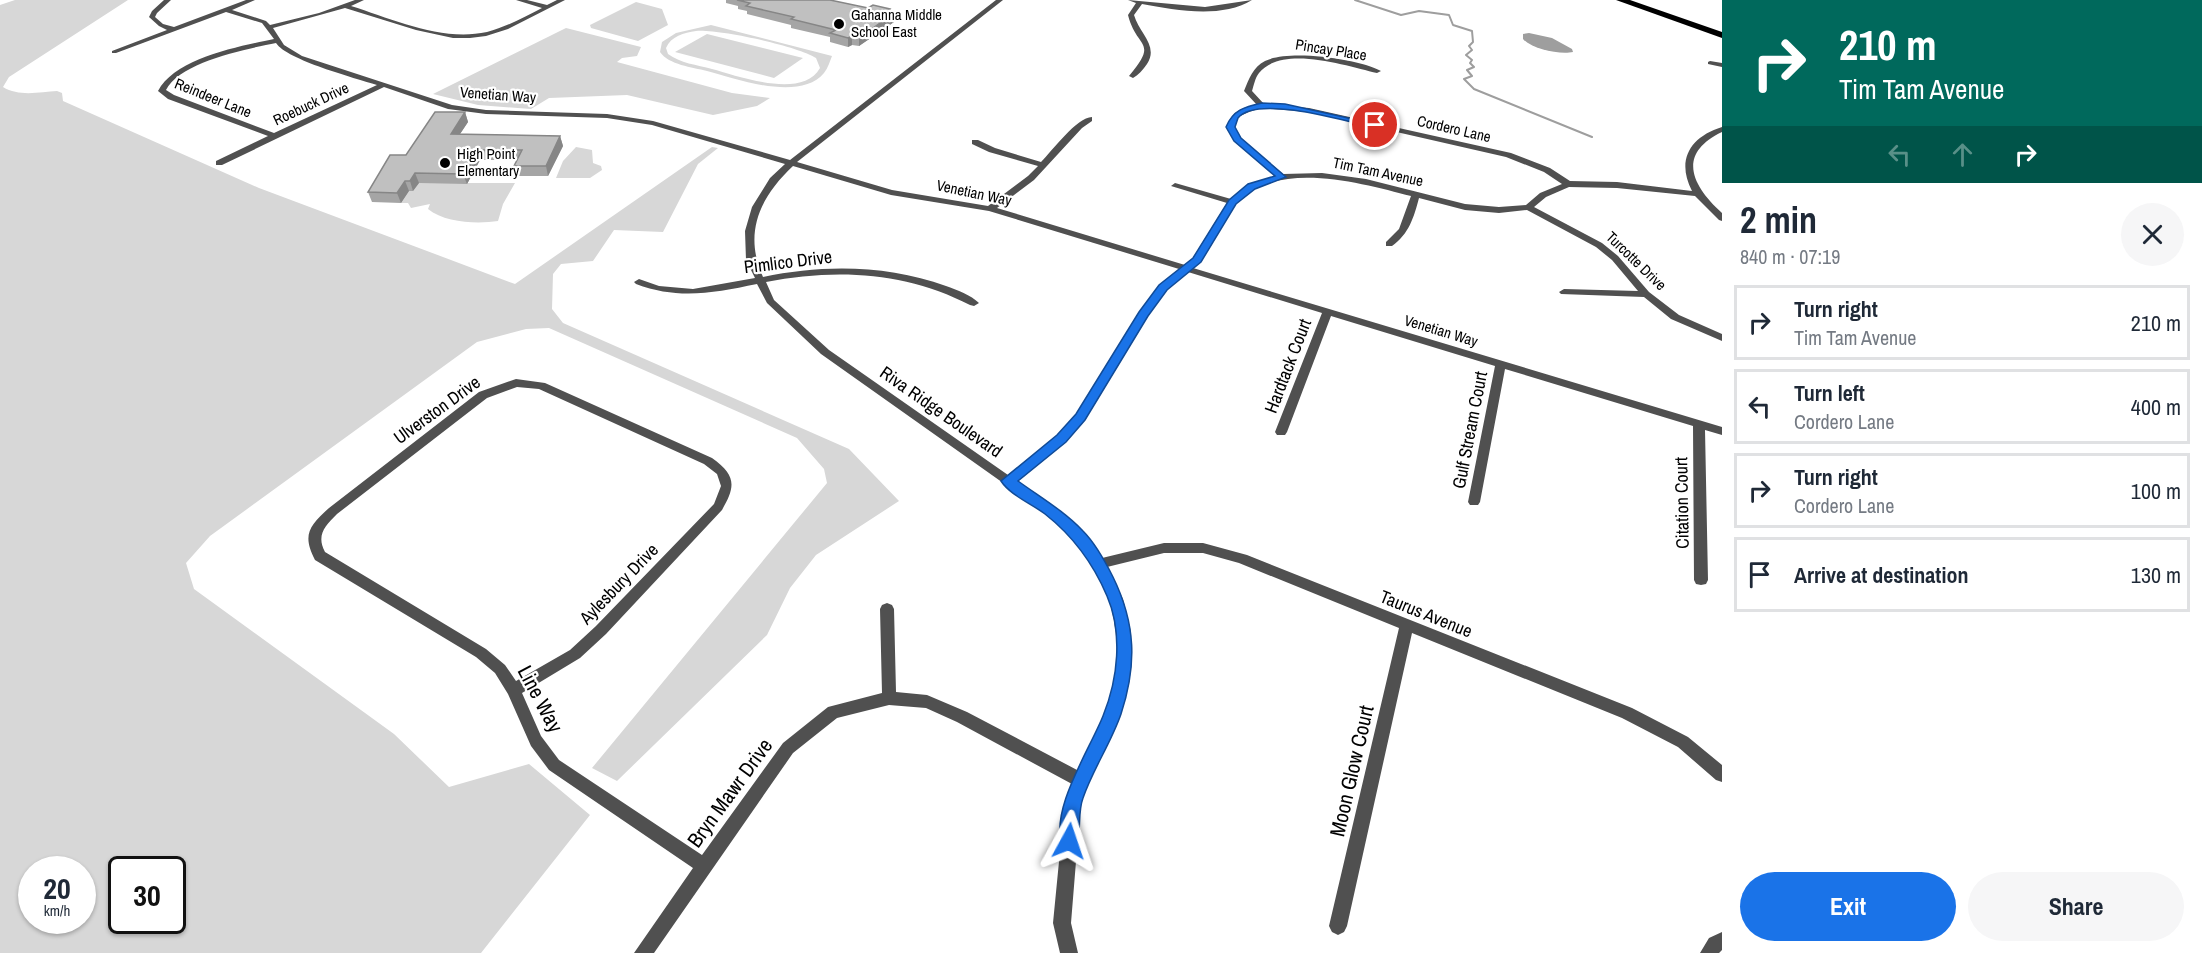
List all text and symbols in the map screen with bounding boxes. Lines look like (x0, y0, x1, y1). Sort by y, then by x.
place label: Gahanna Middle School East (851, 4, 942, 42)
marker: Gahanna Middle School East (832, 17, 846, 31)
text: 210 m (1839, 17, 1937, 73)
icon: right (1740, 24, 1818, 102)
street label: Pincay Place (1294, 34, 1368, 66)
text: Tim Tam Avenue (1839, 71, 2004, 107)
street label: Reindeer Lane (172, 73, 255, 123)
street label: Roebuck Drive (269, 77, 352, 130)
street label: Venetian Way (459, 81, 538, 108)
pin (1349, 99, 1400, 150)
icon: arrive (1358, 108, 1391, 141)
street label: Cordero Lane (1415, 110, 1493, 147)
icon: left (1883, 138, 1916, 171)
icon: ahead (1946, 138, 1979, 171)
icon: right (2009, 138, 2042, 171)
place label: High Point Elementary (457, 143, 520, 181)
street label: Tim Tam Avenue (1331, 152, 1425, 191)
marker: High Point Elementary (438, 156, 452, 170)
street label: Venetian Way (935, 174, 1014, 211)
text: 2 min (1740, 196, 1817, 244)
button: close (2121, 203, 2184, 266)
street label: Turcotte Drive (1601, 226, 1671, 295)
text: 840 m · 07:19 (1740, 243, 1840, 270)
street label: Pimlico Drive (742, 244, 833, 279)
text: Turn right (1794, 294, 1878, 324)
icon: right (1743, 306, 1776, 339)
text: 210 m (2131, 308, 2181, 338)
street label: Venetian Way (1402, 309, 1481, 352)
street label: Hardtack Court (1258, 315, 1317, 417)
text: Tim Tam Avenue (1794, 324, 1916, 351)
street label: Riva Ridge Boulevard (875, 360, 1008, 463)
street label: Gulf Stream Court (1446, 369, 1493, 491)
street label: Ulverston Drive (388, 370, 485, 450)
text: Turn left (1794, 378, 1865, 408)
icon: left (1743, 390, 1776, 423)
text: 400 m (2131, 392, 2181, 422)
text: Cordero Lane (1794, 408, 1894, 435)
street label: Citation Court (1668, 457, 1695, 549)
text: Turn right (1794, 462, 1878, 492)
icon: right (1743, 474, 1776, 507)
text: 100 m (2131, 476, 2181, 506)
text: Cordero Lane (1794, 492, 1894, 519)
street label: Aylesbury Drive (573, 538, 664, 630)
icon: arrive (1743, 558, 1776, 591)
text: Arrive at destination (1794, 560, 1968, 590)
text: 130 m (2131, 560, 2181, 590)
street label: Taurus Avenue (1376, 584, 1476, 643)
street label: Line Way (511, 660, 570, 738)
street label: Moon Glow Court (1322, 702, 1381, 839)
street label: Bryn Mawr Drive (680, 732, 779, 853)
position arrow (1037, 809, 1101, 873)
speed limit sign: 30 (108, 856, 186, 934)
text: 20 (43, 868, 71, 908)
button: Exit (1740, 872, 1956, 941)
button: Share (1968, 872, 2184, 941)
text: km/h (44, 900, 70, 921)

